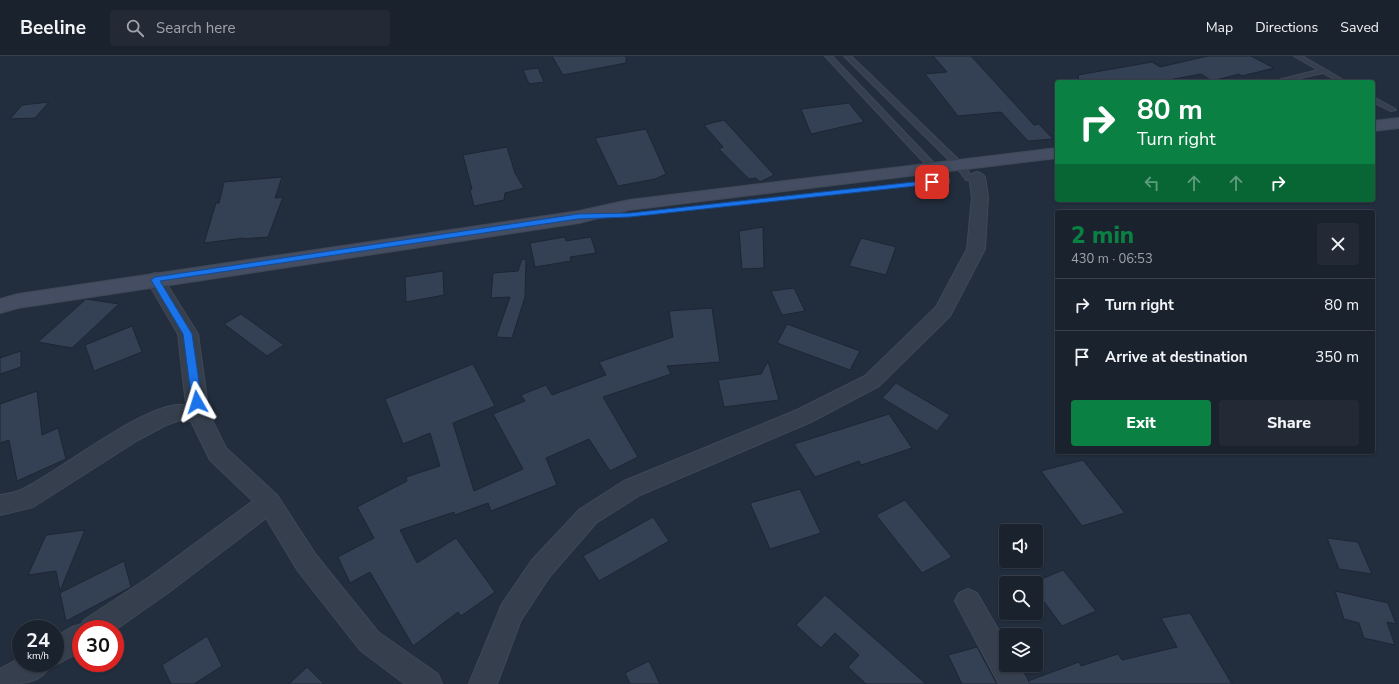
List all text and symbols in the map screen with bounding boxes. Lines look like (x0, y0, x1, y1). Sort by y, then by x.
search box (110, 10, 390, 46)
text: Beeline (20, 15, 86, 41)
icon: search (124, 17, 146, 39)
text: Search here (156, 18, 236, 38)
text: Map (1206, 18, 1233, 37)
text: Directions (1255, 18, 1318, 37)
text: Saved (1340, 18, 1379, 37)
text: 80 m (1137, 91, 1203, 129)
icon: right (1071, 96, 1123, 148)
text: Turn right (1137, 127, 1216, 151)
pin (915, 165, 949, 199)
icon: arrive (921, 171, 943, 193)
icon: left (1141, 172, 1163, 194)
icon: ahead (1183, 172, 1205, 194)
icon: ahead (1225, 172, 1247, 194)
icon: right (1267, 172, 1289, 194)
text: 2 min (1071, 219, 1134, 251)
button: close (1317, 223, 1359, 265)
text: 430 m · 06:53 (1071, 250, 1153, 268)
icon: right (1071, 294, 1093, 316)
text: Turn right (1105, 295, 1174, 315)
text: 80 m (1324, 295, 1359, 315)
icon: arrive (1071, 346, 1093, 368)
text: Arrive at destination (1105, 347, 1248, 367)
text: 350 m (1315, 347, 1359, 367)
position arrow (176, 381, 218, 423)
button: Exit (1071, 400, 1211, 446)
button: Share (1219, 400, 1359, 446)
map controls (999, 524, 1043, 672)
button: sound (999, 524, 1043, 568)
button: search (999, 576, 1043, 620)
speed limit sign: 30 (72, 620, 124, 672)
text: 24 (26, 627, 50, 654)
button: layers (999, 628, 1043, 672)
text: km/h (27, 649, 49, 663)

